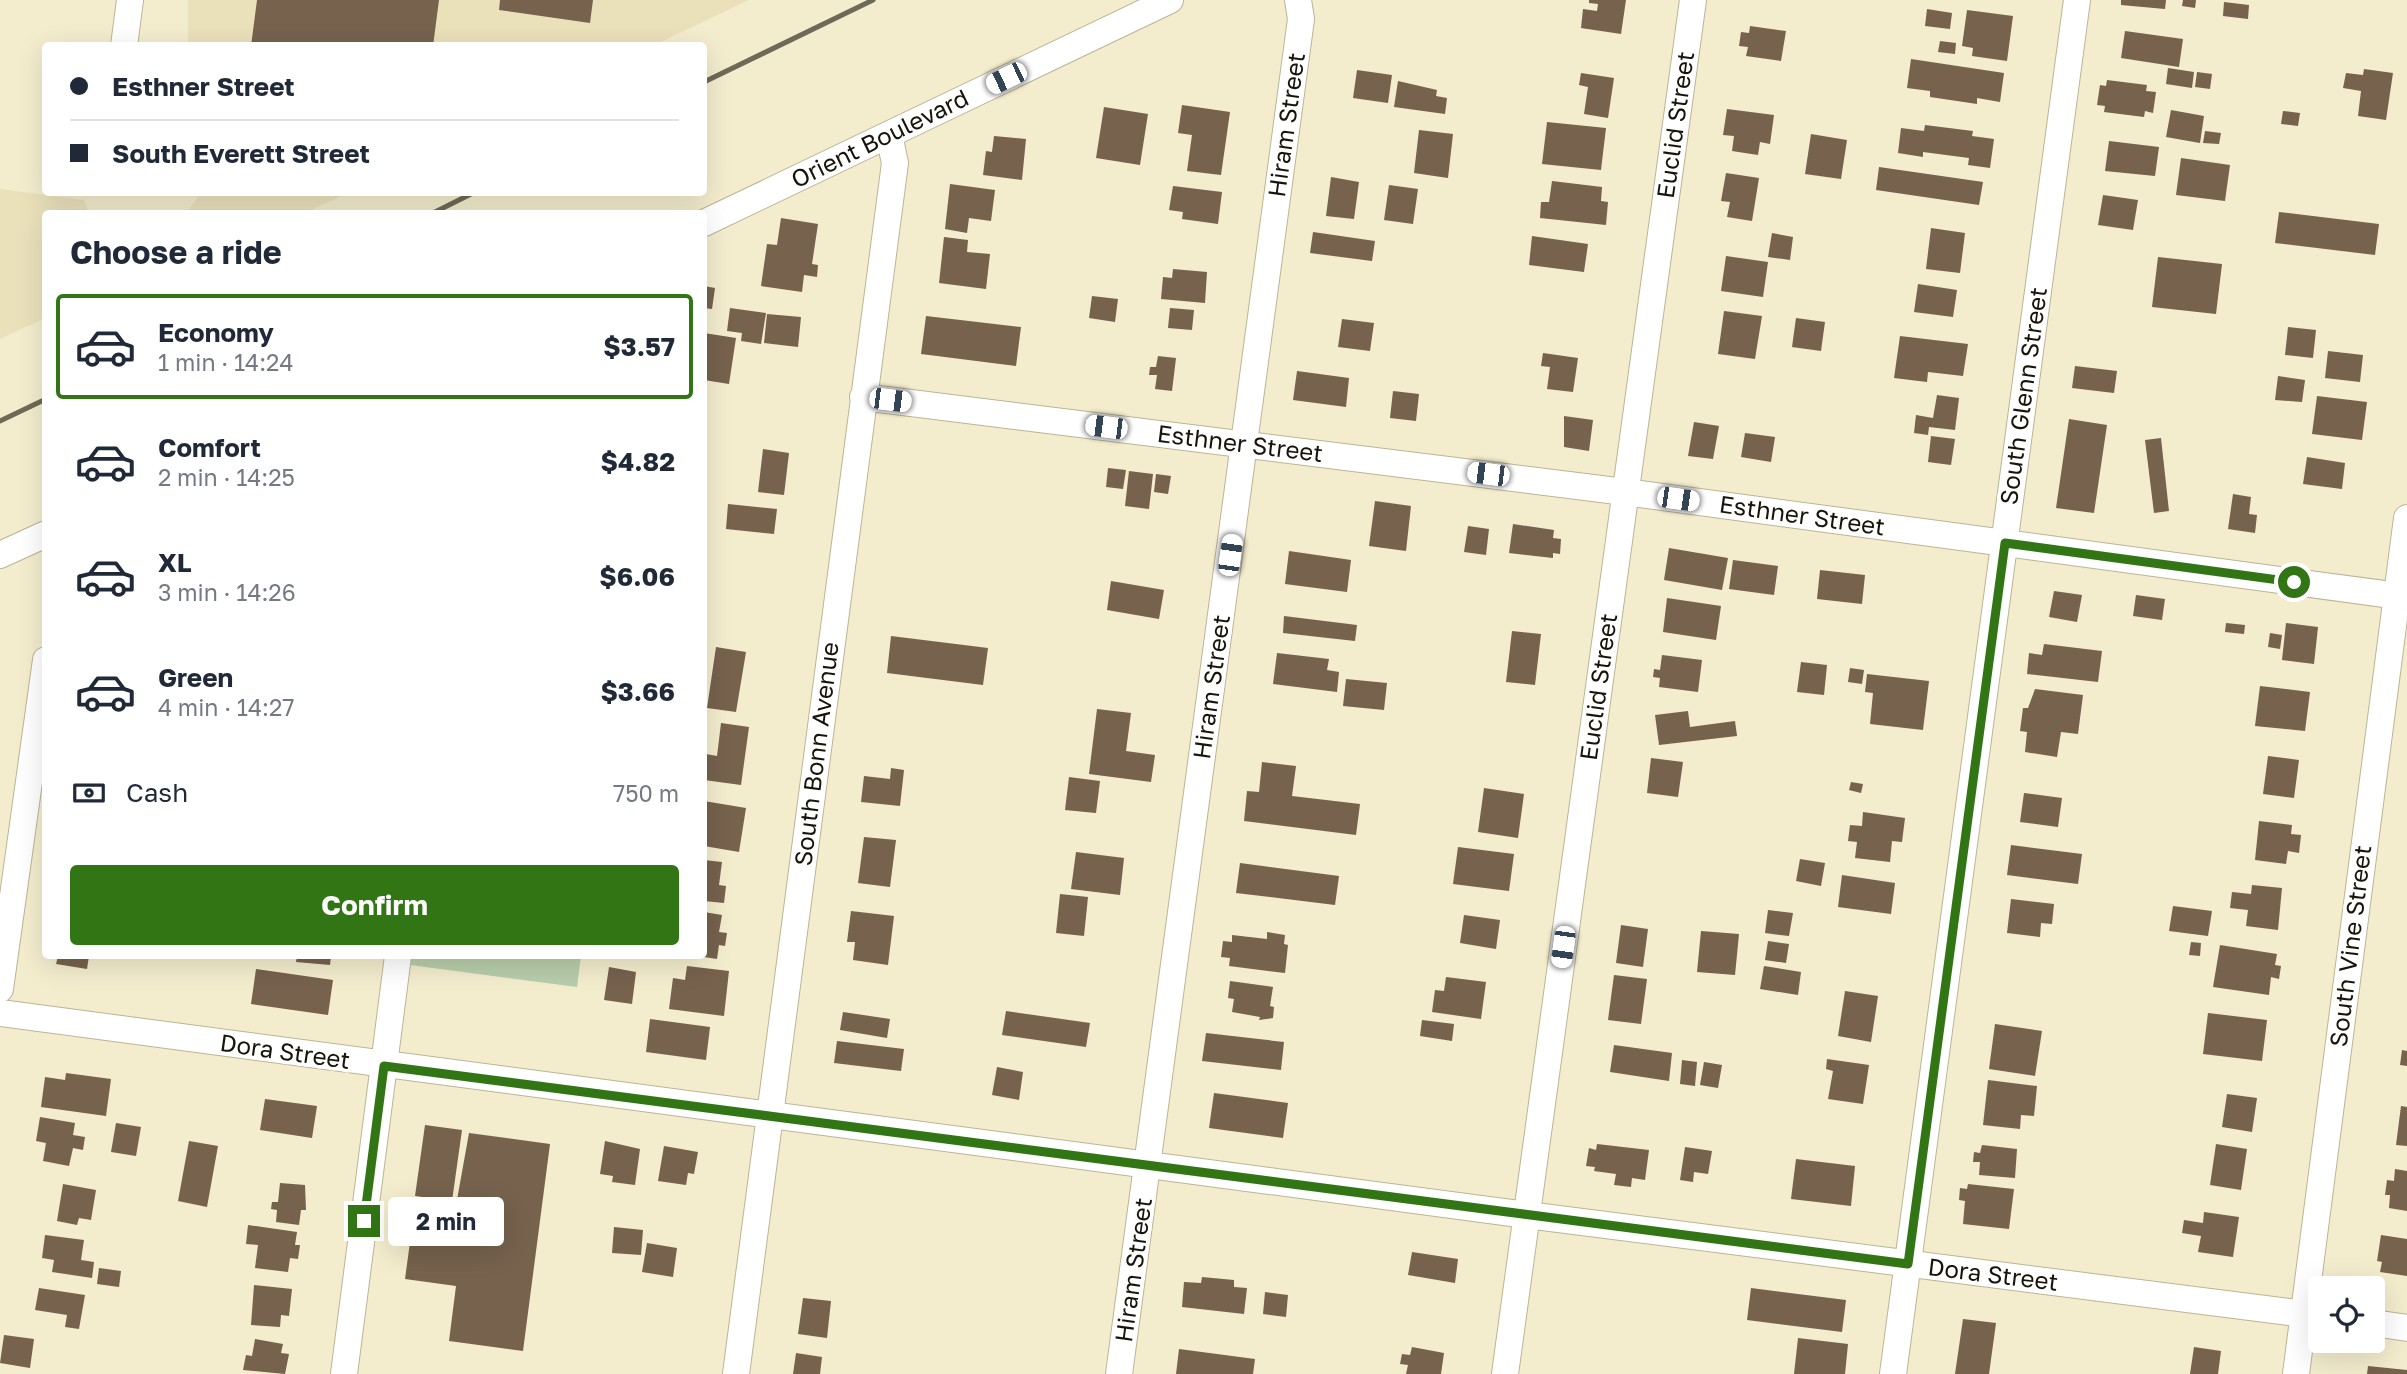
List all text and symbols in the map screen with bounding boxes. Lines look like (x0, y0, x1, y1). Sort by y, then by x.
street label: Euclid Street (1650, 49, 1699, 200)
street label: Hiram Street (1261, 51, 1310, 199)
car (983, 59, 1030, 97)
text: Esthner Street (112, 71, 295, 102)
street label: Orient Boulevard (786, 82, 973, 193)
text: South Everett Street (112, 138, 370, 169)
text: Choose a ride (70, 233, 282, 271)
street label: South Glenn Street (1993, 285, 2052, 506)
icon: car (74, 315, 137, 378)
text: Economy (158, 317, 274, 348)
text: $3.57 (603, 331, 675, 362)
text: 1 min · 14:24 (158, 348, 293, 376)
car (868, 387, 913, 413)
car (1084, 414, 1129, 440)
street label: Esthner Street (1156, 418, 1325, 467)
icon: car (74, 430, 137, 493)
text: Comfort (158, 432, 261, 463)
text: $4.82 (601, 446, 675, 477)
car (1466, 461, 1511, 487)
text: 2 min · 14:25 (158, 463, 295, 491)
car (1656, 486, 1701, 512)
street label: Esthner Street (1718, 489, 1887, 540)
car (1217, 533, 1244, 577)
icon: car (74, 545, 137, 608)
text: XL (158, 547, 192, 578)
text: $6.06 (599, 561, 675, 592)
route start (2278, 566, 2310, 598)
text: 3 min · 14:26 (158, 578, 296, 606)
street label: Euclid Street (1573, 611, 1622, 762)
street label: Hiram Street (1186, 613, 1235, 761)
street label: South Bonn Avenue (787, 640, 844, 867)
icon: car (74, 660, 137, 723)
text: Green (158, 662, 233, 693)
text: $3.66 (600, 676, 675, 707)
text: 4 min · 14:27 (158, 693, 294, 721)
icon: cash (70, 774, 108, 812)
text: Cash (126, 777, 188, 808)
text: 750 m (613, 779, 679, 807)
street label: South Vine Street (2323, 843, 2376, 1048)
button: Confirm (70, 865, 679, 945)
car (1550, 925, 1577, 969)
street label: Dora Street (218, 1027, 352, 1074)
callout: 2 min (388, 1196, 504, 1246)
street label: Hiram Street (1108, 1196, 1157, 1344)
route end (348, 1205, 380, 1237)
text: 2 min (416, 1207, 476, 1235)
street label: Dora Street (1926, 1251, 2060, 1296)
map controls (2308, 1276, 2385, 1353)
button: locate (2308, 1276, 2385, 1353)

